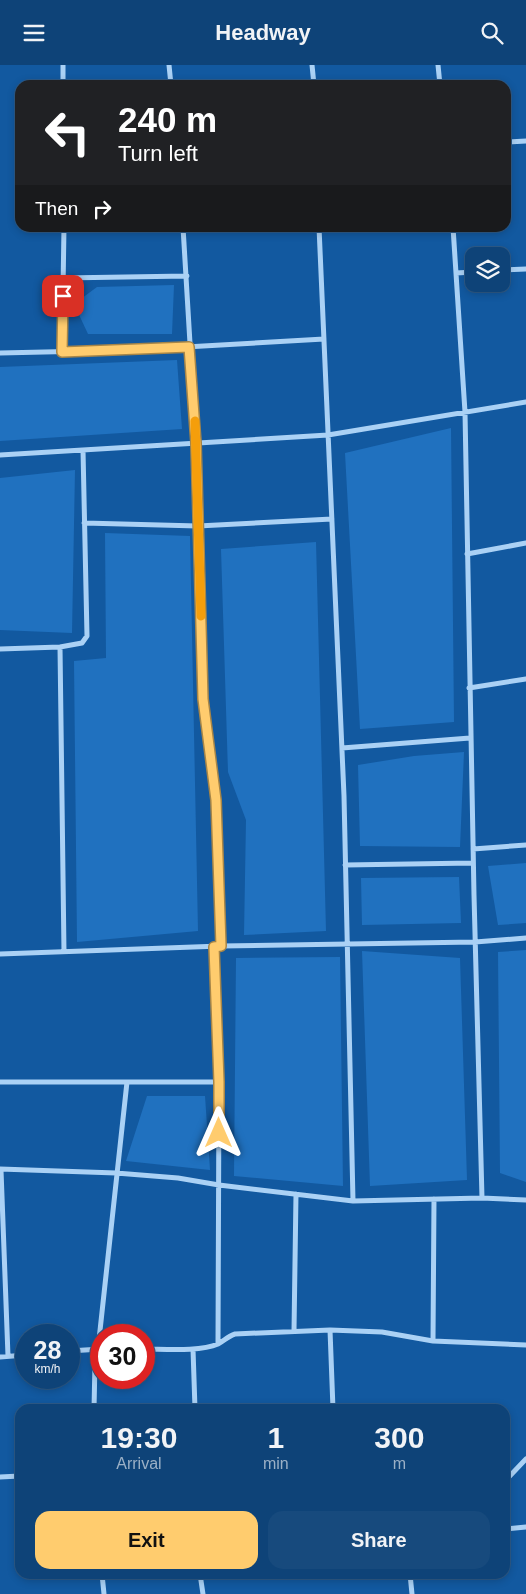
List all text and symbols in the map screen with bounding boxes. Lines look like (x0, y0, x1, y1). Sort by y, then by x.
icon: menu (20, 19, 48, 47)
icon: search (478, 19, 506, 47)
text: Headway (215, 20, 311, 45)
icon: left (35, 100, 100, 165)
text: 240 m (118, 100, 217, 139)
text: Turn left (118, 141, 198, 166)
icon: right (88, 195, 116, 223)
text: Then (35, 198, 78, 219)
map controls (465, 247, 510, 292)
button: layers (465, 247, 510, 292)
pin (42, 275, 84, 317)
icon: arrive (49, 282, 77, 310)
position arrow (192, 1106, 244, 1158)
speed limit sign: 30 (90, 1324, 155, 1389)
text: 28 (34, 1336, 61, 1364)
text: km/h (34, 1362, 61, 1376)
text: 19:30 (101, 1421, 177, 1454)
text: 1 (267, 1421, 284, 1454)
text: 300 (374, 1421, 424, 1454)
text: Arrival (116, 1455, 162, 1472)
text: min (263, 1455, 289, 1472)
text: m (393, 1455, 406, 1472)
button: Exit (35, 1511, 258, 1569)
button: Share (268, 1511, 490, 1569)

